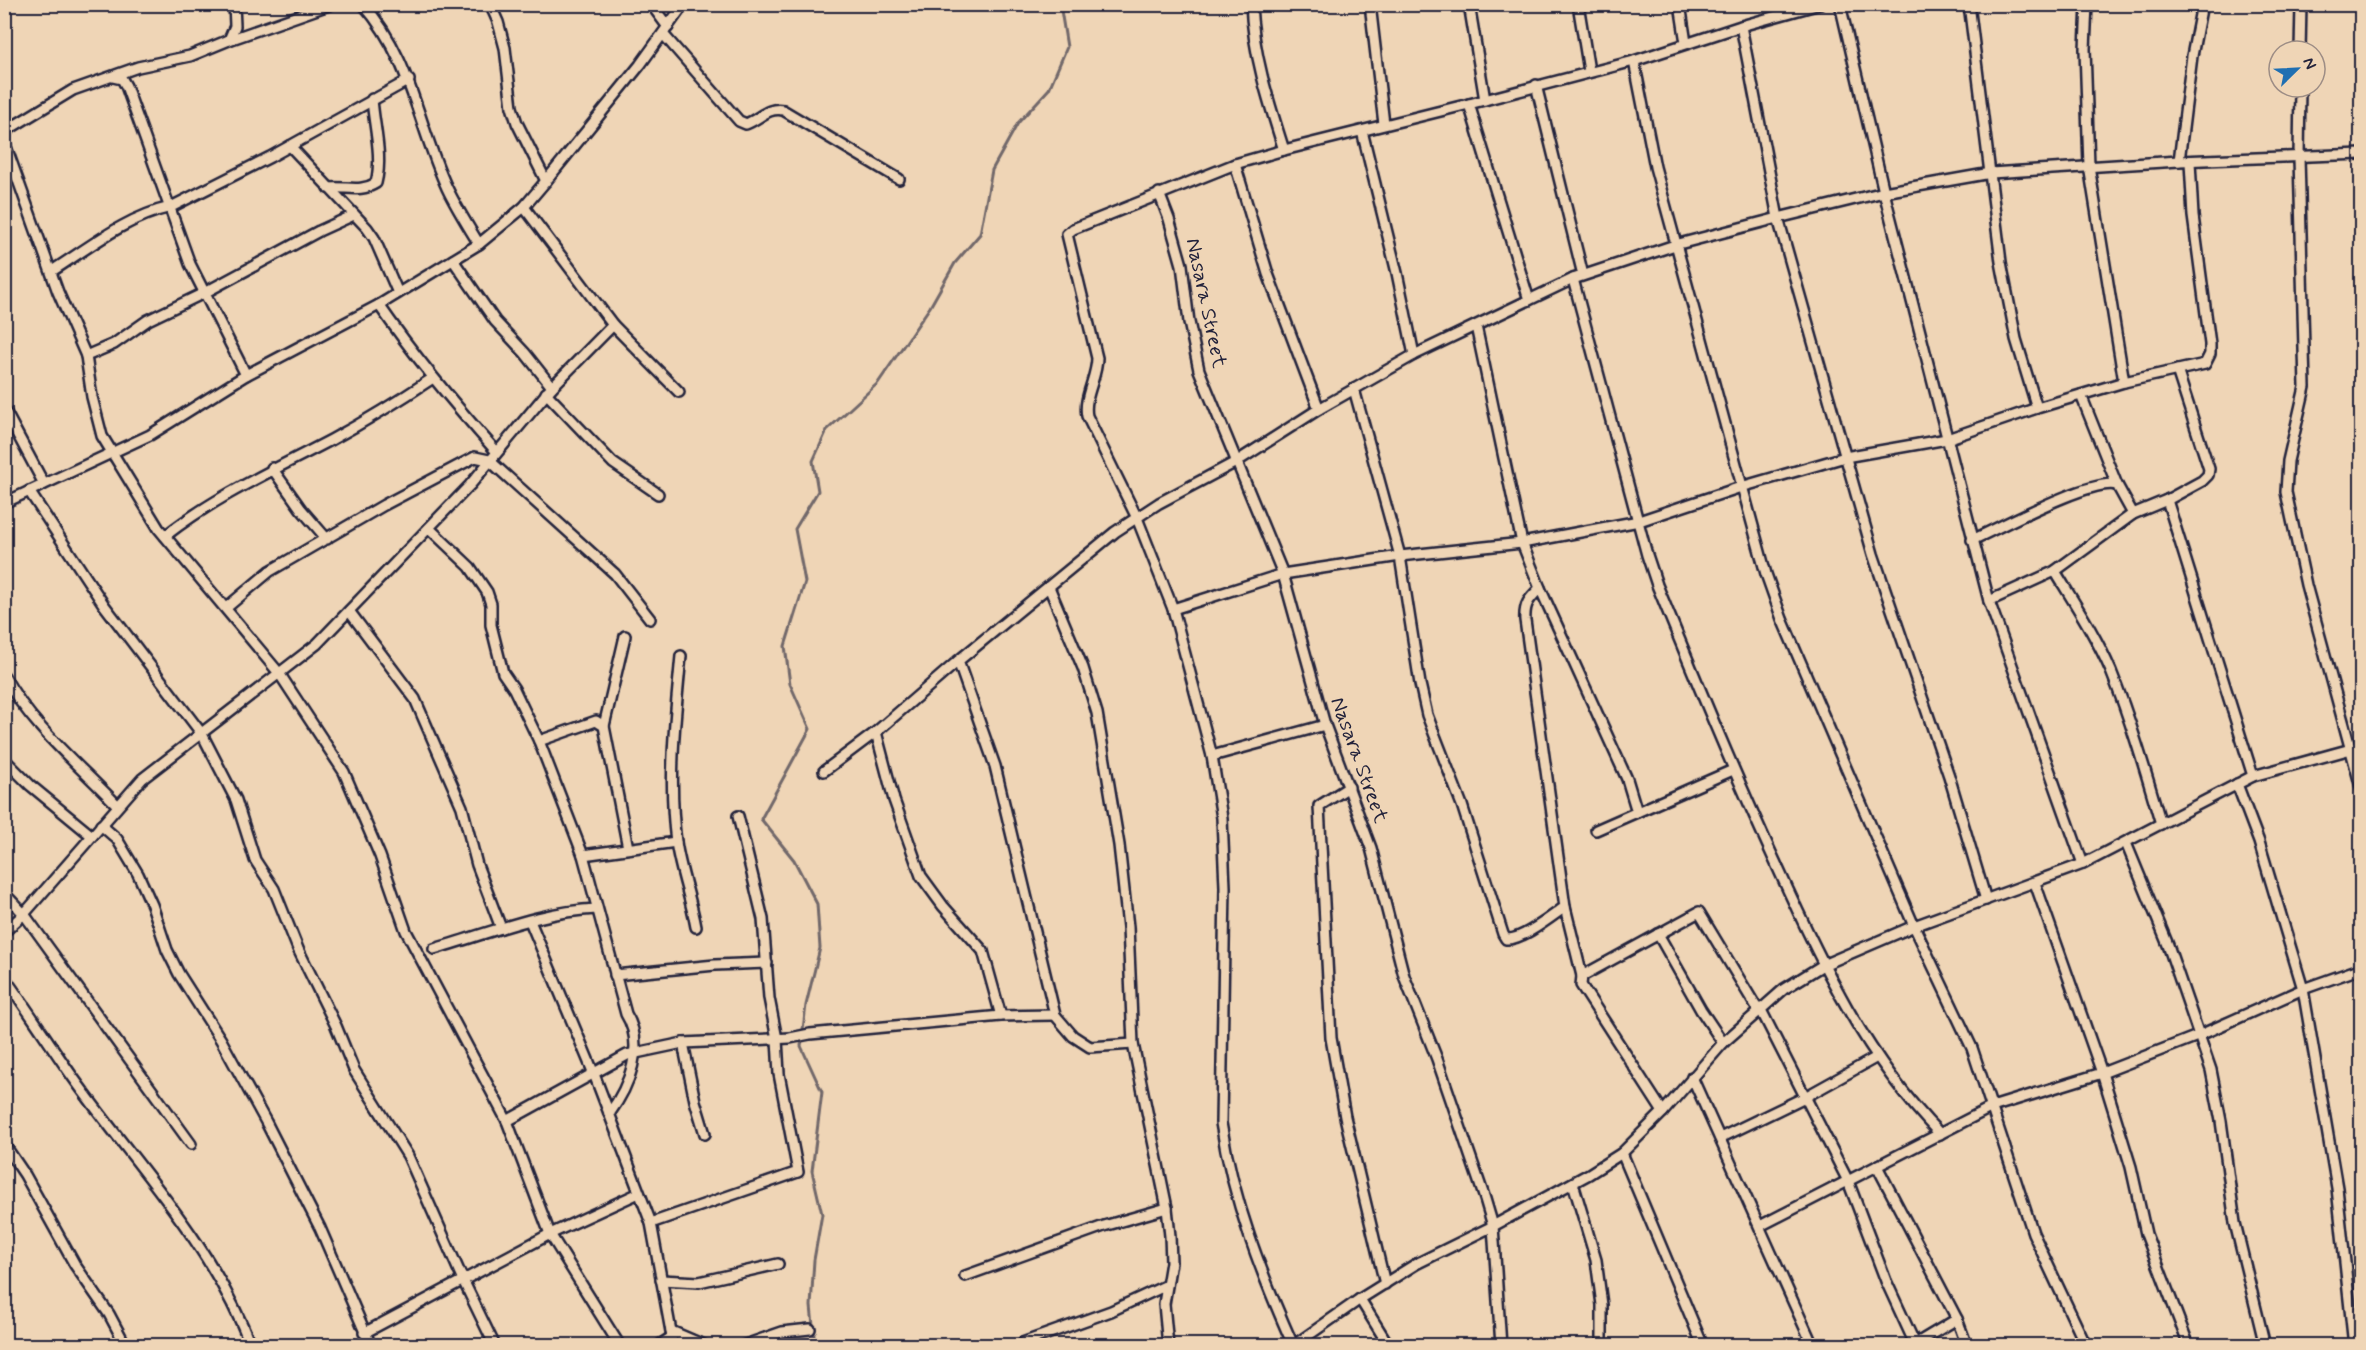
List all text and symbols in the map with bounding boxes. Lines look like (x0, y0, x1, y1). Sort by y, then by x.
north arrow (2267, 39, 2327, 99)
text: N (2298, 54, 2321, 73)
street label: Nasara Street (1179, 236, 1234, 371)
street label: Nasara Street (1323, 693, 1395, 827)

